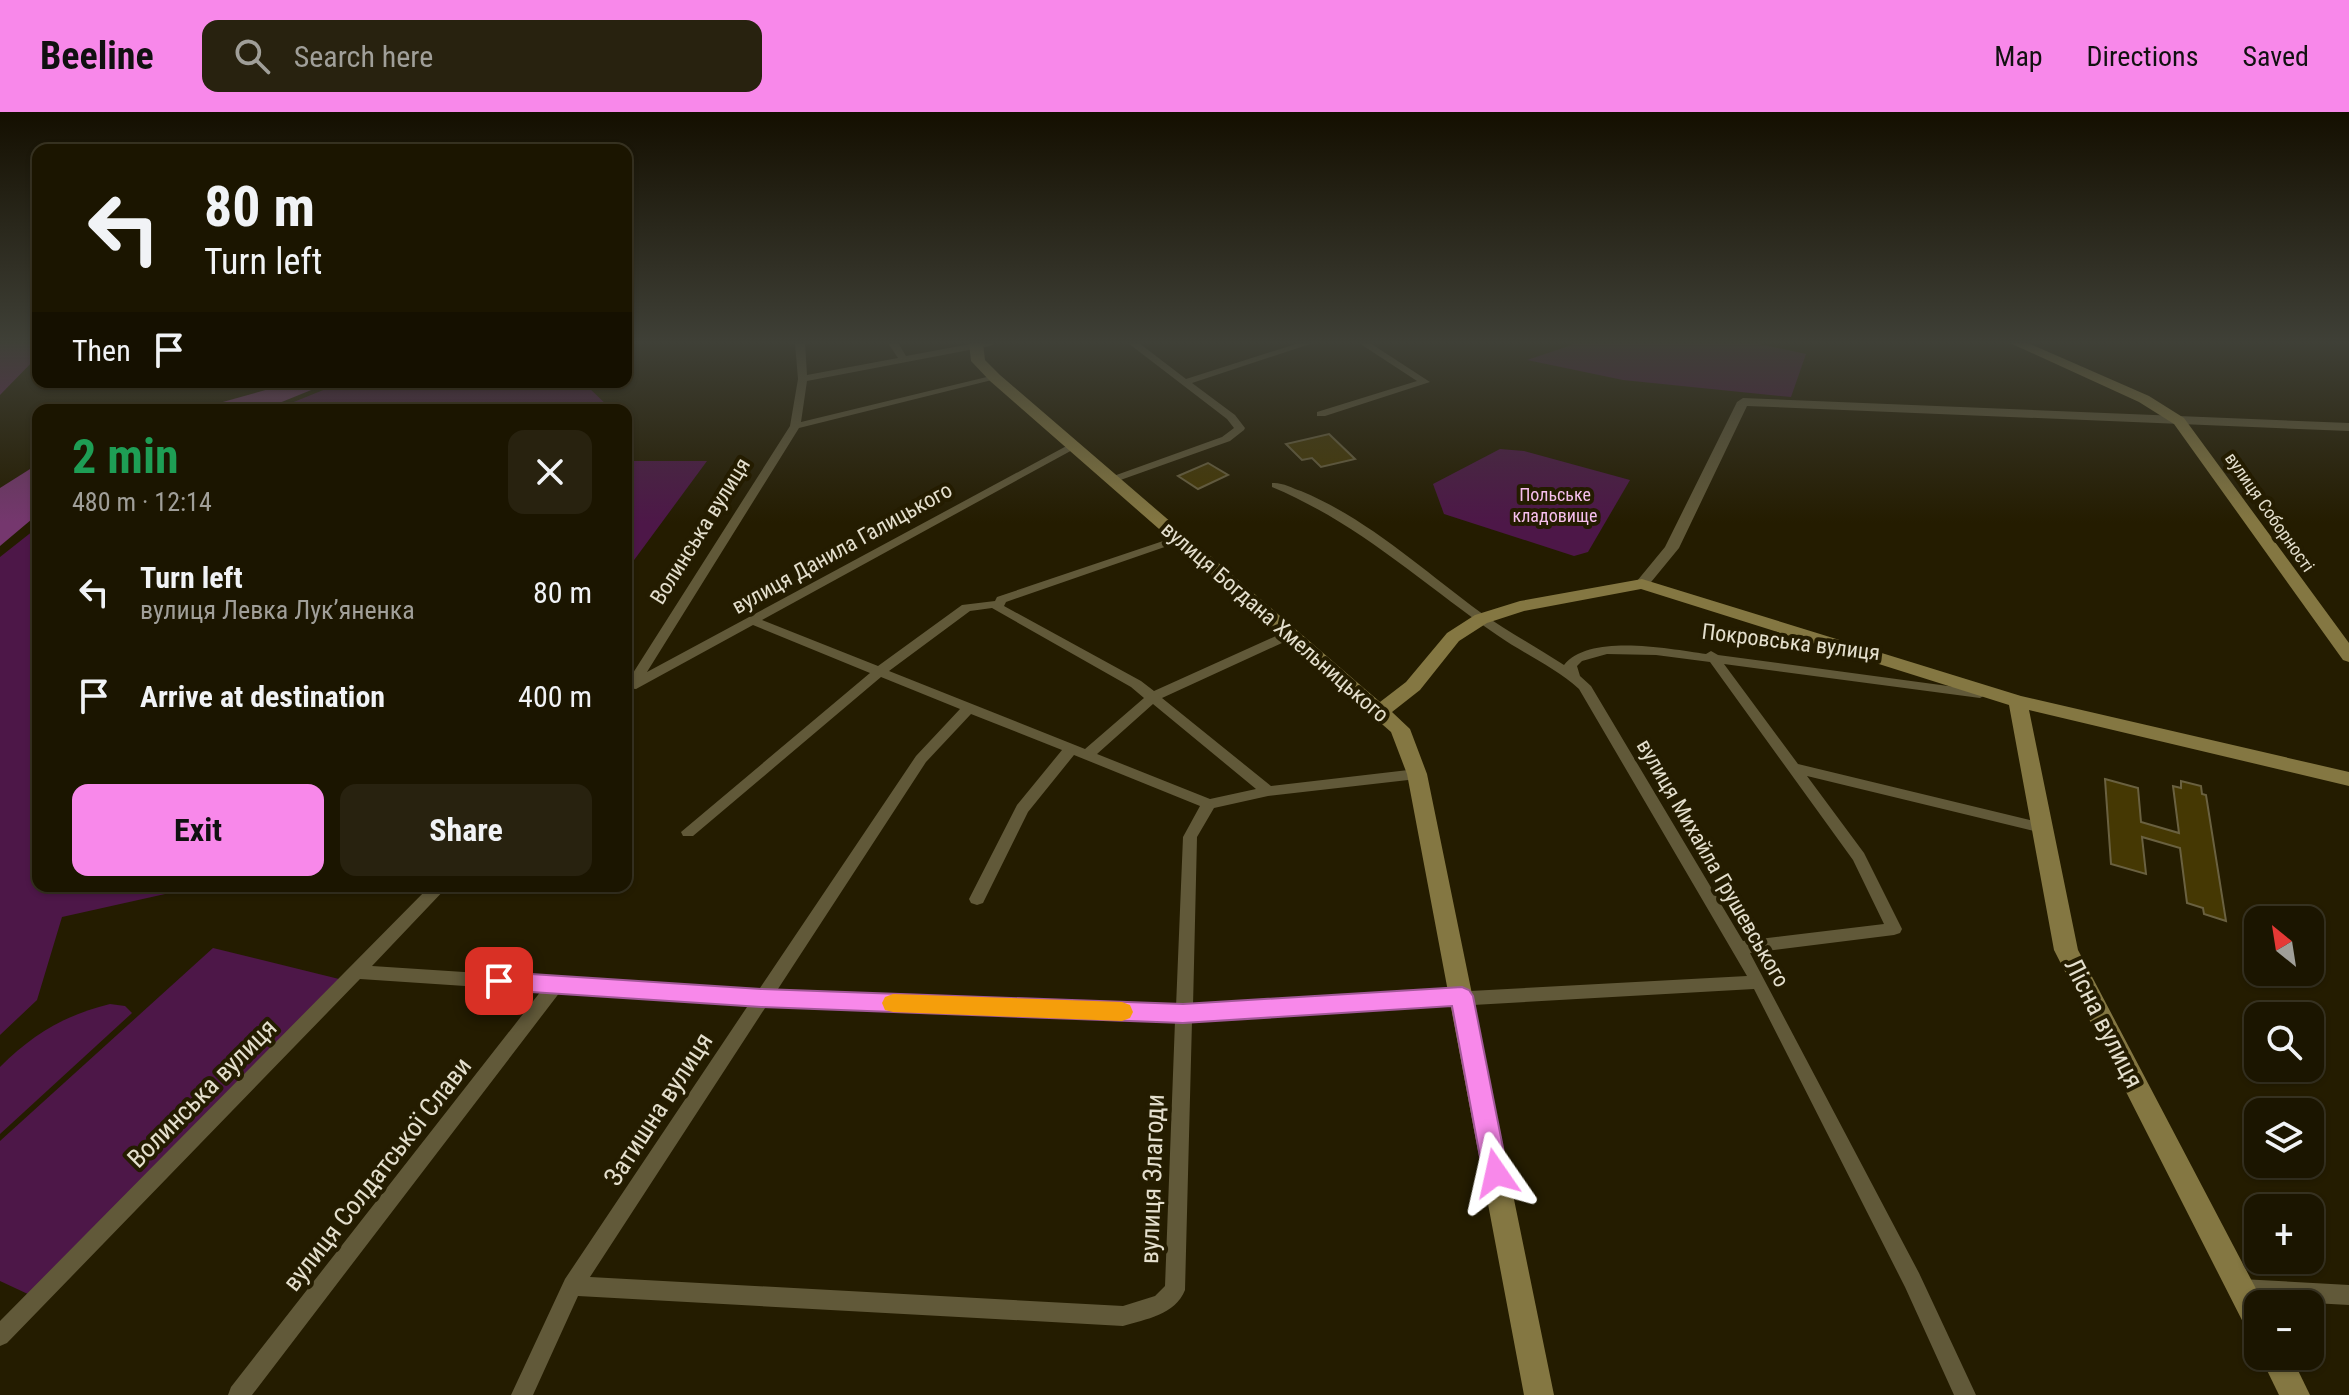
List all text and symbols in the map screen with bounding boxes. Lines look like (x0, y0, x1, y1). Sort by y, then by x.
search box (202, 20, 762, 92)
text: Beeline (40, 34, 154, 78)
icon: search (230, 34, 274, 78)
text: Search here (294, 39, 433, 74)
text: Map (1994, 40, 2043, 73)
text: Directions (2087, 40, 2198, 73)
text: Saved (2242, 40, 2309, 73)
text: 80 m (204, 174, 315, 240)
icon: left (72, 176, 176, 280)
text: Turn left (204, 241, 322, 283)
icon: arrive (147, 328, 191, 372)
text: Then (72, 333, 131, 368)
text: 2 min (72, 428, 179, 485)
button: close (508, 430, 592, 514)
street label: вулиця Соборності (2221, 448, 2319, 576)
street label: Волинська вулиця (645, 453, 755, 609)
street label: вулиця Данила Галицького (728, 477, 956, 619)
park label: Польське кладовище (1513, 484, 1597, 526)
text: 480 m · 12:14 (72, 487, 212, 517)
street label: вулиця Богдана Хмельницького (1156, 517, 1394, 727)
text: Turn left (140, 560, 243, 595)
icon: left (72, 570, 116, 614)
text: 80 m (533, 575, 592, 610)
text: вулиця Левка Лукʼяненка (140, 595, 415, 625)
street label: Покровська вулиця (1700, 619, 1882, 665)
icon: arrive (72, 674, 116, 718)
text: Arrive at destination (140, 679, 385, 714)
text: 400 m (518, 679, 592, 714)
street label: вулиця Михайла Грушевського (1632, 735, 1794, 991)
button: Exit (72, 784, 324, 876)
button: Share (340, 784, 592, 876)
north arrow (2244, 906, 2324, 986)
map controls (2244, 906, 2324, 1370)
pin (465, 947, 533, 1015)
street label: Лісна вулиця (2058, 953, 2150, 1093)
icon: arrive (477, 959, 521, 1003)
button: search (2244, 1002, 2324, 1082)
street label: Волинська вулиця (121, 1012, 283, 1174)
street label: Затишна вулиця (597, 1027, 719, 1191)
street label: вулиця Солдатської Слави (277, 1051, 477, 1297)
street label: вулиця Злагоди (1134, 1094, 1170, 1264)
button: layers (2244, 1098, 2324, 1178)
position arrow (1454, 1131, 1538, 1215)
button: + (2244, 1194, 2324, 1274)
button: − (2244, 1290, 2324, 1370)

